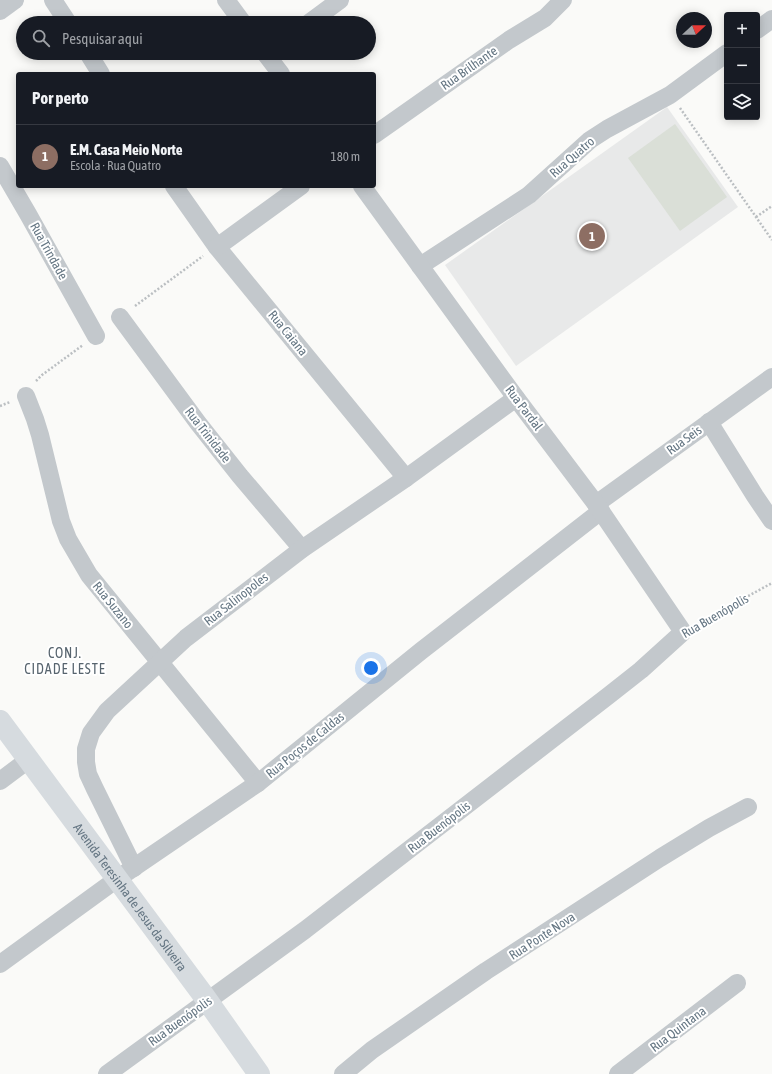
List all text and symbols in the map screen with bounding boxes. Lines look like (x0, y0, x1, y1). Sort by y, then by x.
north arrow (676, 12, 712, 48)
map controls (724, 12, 760, 120)
button: + (724, 12, 760, 48)
search box (16, 16, 376, 60)
icon: search (30, 27, 52, 49)
text: Pesquisar aqui (62, 30, 143, 47)
street label: Rua Brilhante (438, 43, 500, 93)
button: − (724, 48, 760, 84)
button: layers (724, 84, 760, 120)
text: Por perto (32, 88, 89, 108)
street label: Rua Quatro (547, 134, 597, 180)
text: E.M. Casa Meio Norte (70, 141, 182, 158)
text: 1 (42, 149, 48, 164)
text: 180 m (331, 149, 360, 164)
text: Escola · Rua Quatro (70, 158, 161, 173)
street label: Rua Trindade (27, 220, 71, 282)
pin: 1 (579, 221, 605, 251)
street label: Rua Caiana (265, 307, 311, 359)
street label: Rua Pardal (502, 383, 546, 434)
street label: Rua Trinidade (182, 404, 234, 466)
street label: Rua Seis (664, 422, 705, 458)
street label: Rua Salinopoles (201, 569, 271, 629)
street label: Rua Suzano (90, 579, 136, 631)
street label: Rua Buenópolis (679, 591, 751, 641)
district label: CONJ. CIDADE LESTE (24, 645, 106, 677)
your location (361, 658, 381, 678)
street label: Rua Poços de Caldas (263, 709, 347, 781)
street label: Rua Buenópolis (405, 798, 473, 856)
street label: Avenida Teresinha de Jesus da Silveira (71, 820, 190, 974)
street label: Rua Ponte Nova (506, 909, 578, 963)
street label: Rua Buenópolis (145, 993, 215, 1049)
street label: Rua Quintana (647, 1003, 709, 1055)

